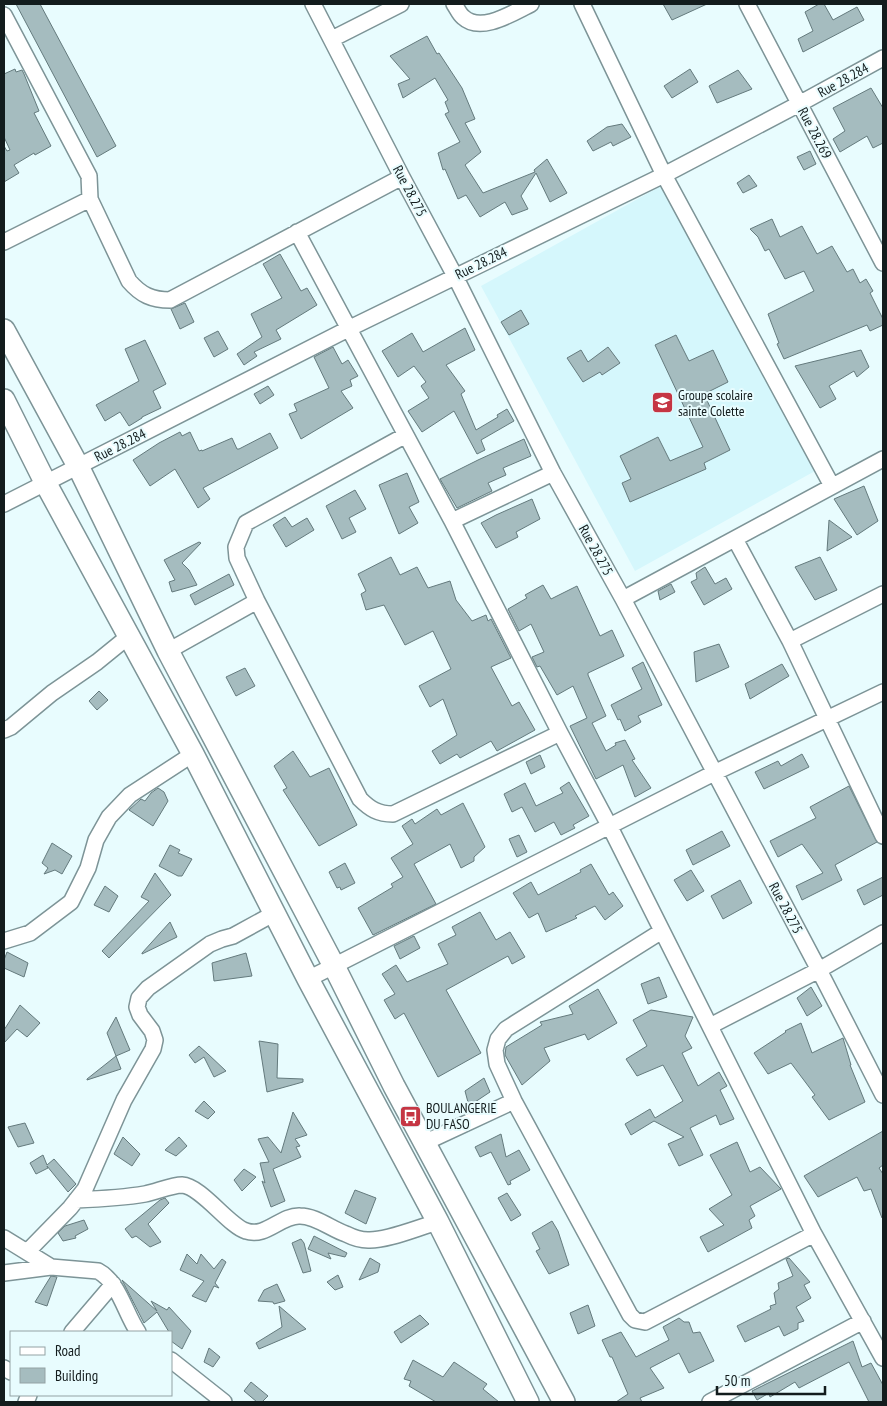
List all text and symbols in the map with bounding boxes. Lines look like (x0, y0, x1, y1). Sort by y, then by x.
street label: Rue 28.284 (814, 58, 872, 101)
street label: Rue 28.269 (794, 104, 836, 162)
street label: Rue 28.275 (389, 162, 431, 220)
street label: Rue 28.284 (452, 242, 511, 283)
place label: Groupe scolaire sainte Colette (678, 386, 753, 420)
school or university icon: Groupe scolaire sainte Colette (650, 391, 674, 415)
street label: Rue 28.284 (91, 424, 149, 466)
street label: Rue 28.275 (575, 521, 617, 579)
street label: Rue 28.275 (765, 879, 807, 937)
place label: BOULANGERIE DU FASO (426, 1099, 497, 1133)
bus stop icon: BOULANGERIE DU FASO (398, 1104, 422, 1128)
legend (10, 1331, 172, 1396)
text: Road (55, 1341, 81, 1360)
scale bar (717, 1364, 824, 1396)
text: Building (55, 1366, 98, 1385)
text: 50 m (724, 1371, 750, 1390)

